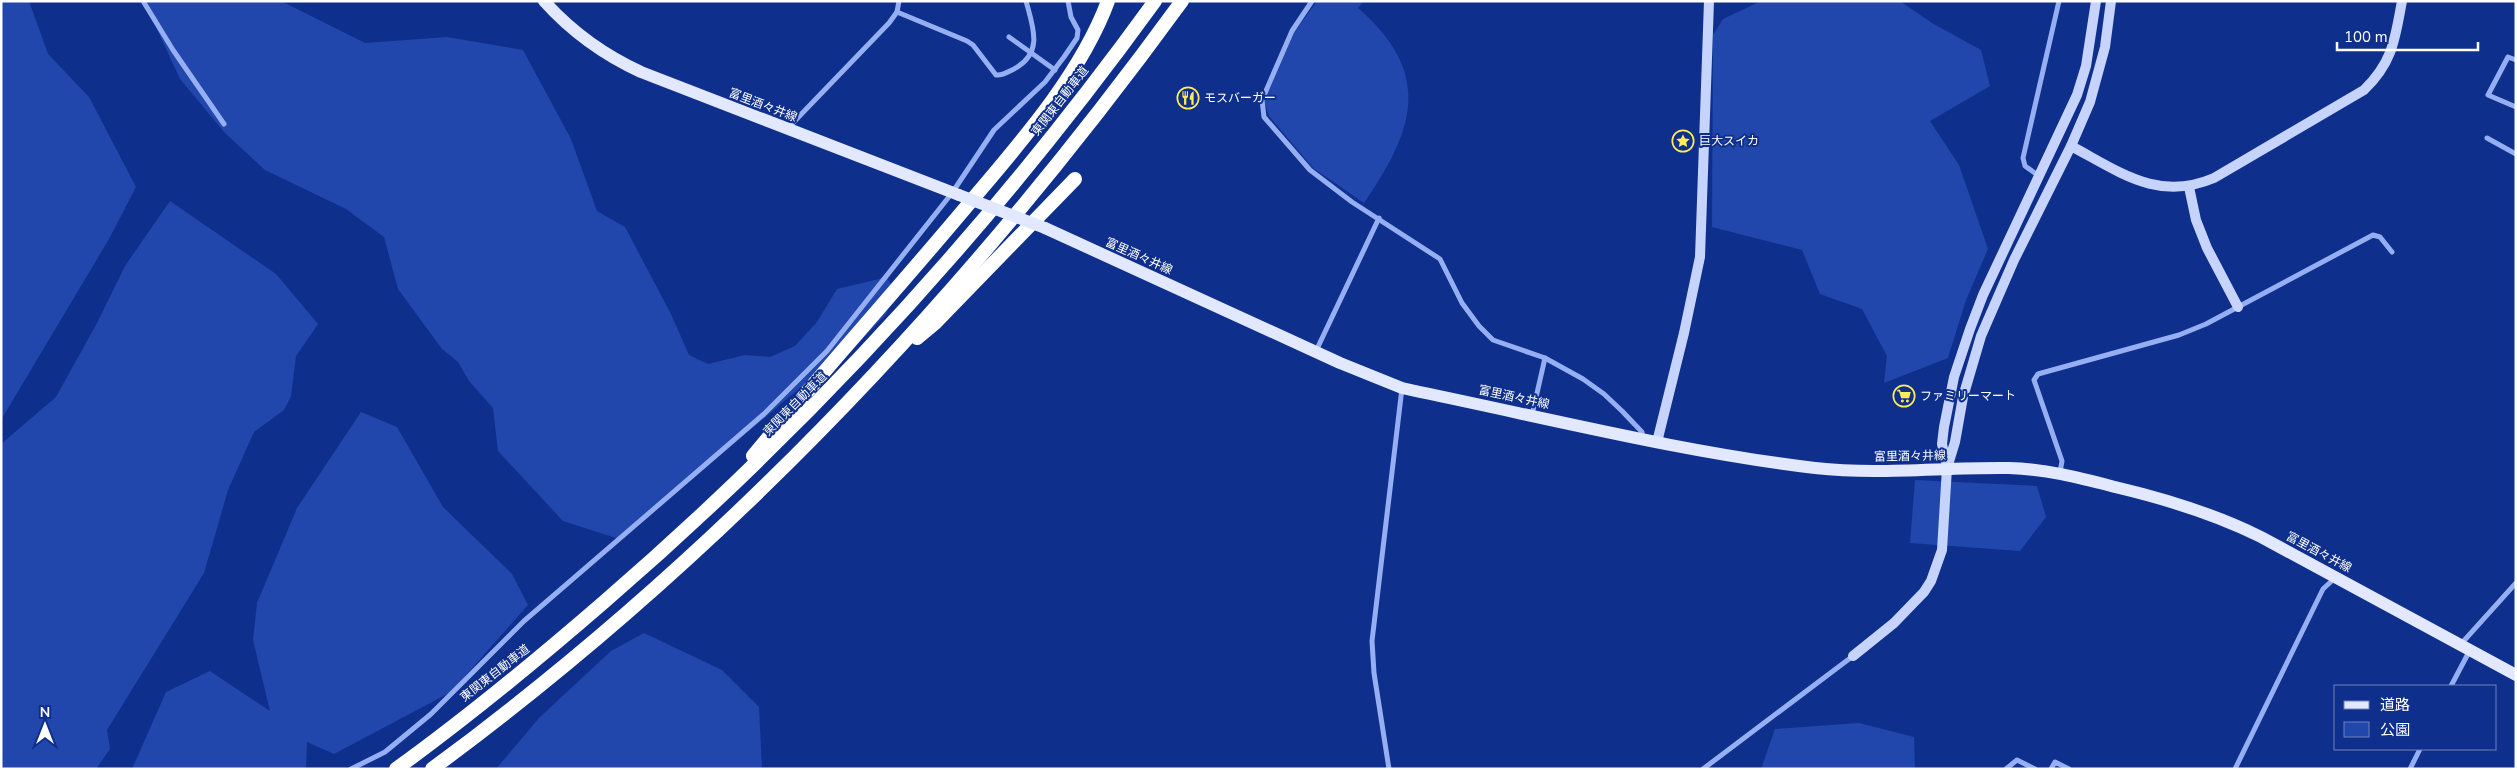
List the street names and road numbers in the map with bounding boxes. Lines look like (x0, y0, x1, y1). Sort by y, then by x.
street label: 東関東自動車道 (1028, 63, 1092, 139)
street label: 富里酒々井線 (727, 85, 799, 125)
street label: 富里酒々井線 (1103, 234, 1175, 278)
street label: 東関東自動車道 (760, 369, 830, 439)
street label: 富里酒々井線 (1477, 382, 1551, 412)
street label: 富里酒々井線 (1874, 447, 1946, 465)
street label: 富里酒々井線 (2283, 528, 2355, 576)
street label: 東関東自動車道 (457, 641, 533, 705)

